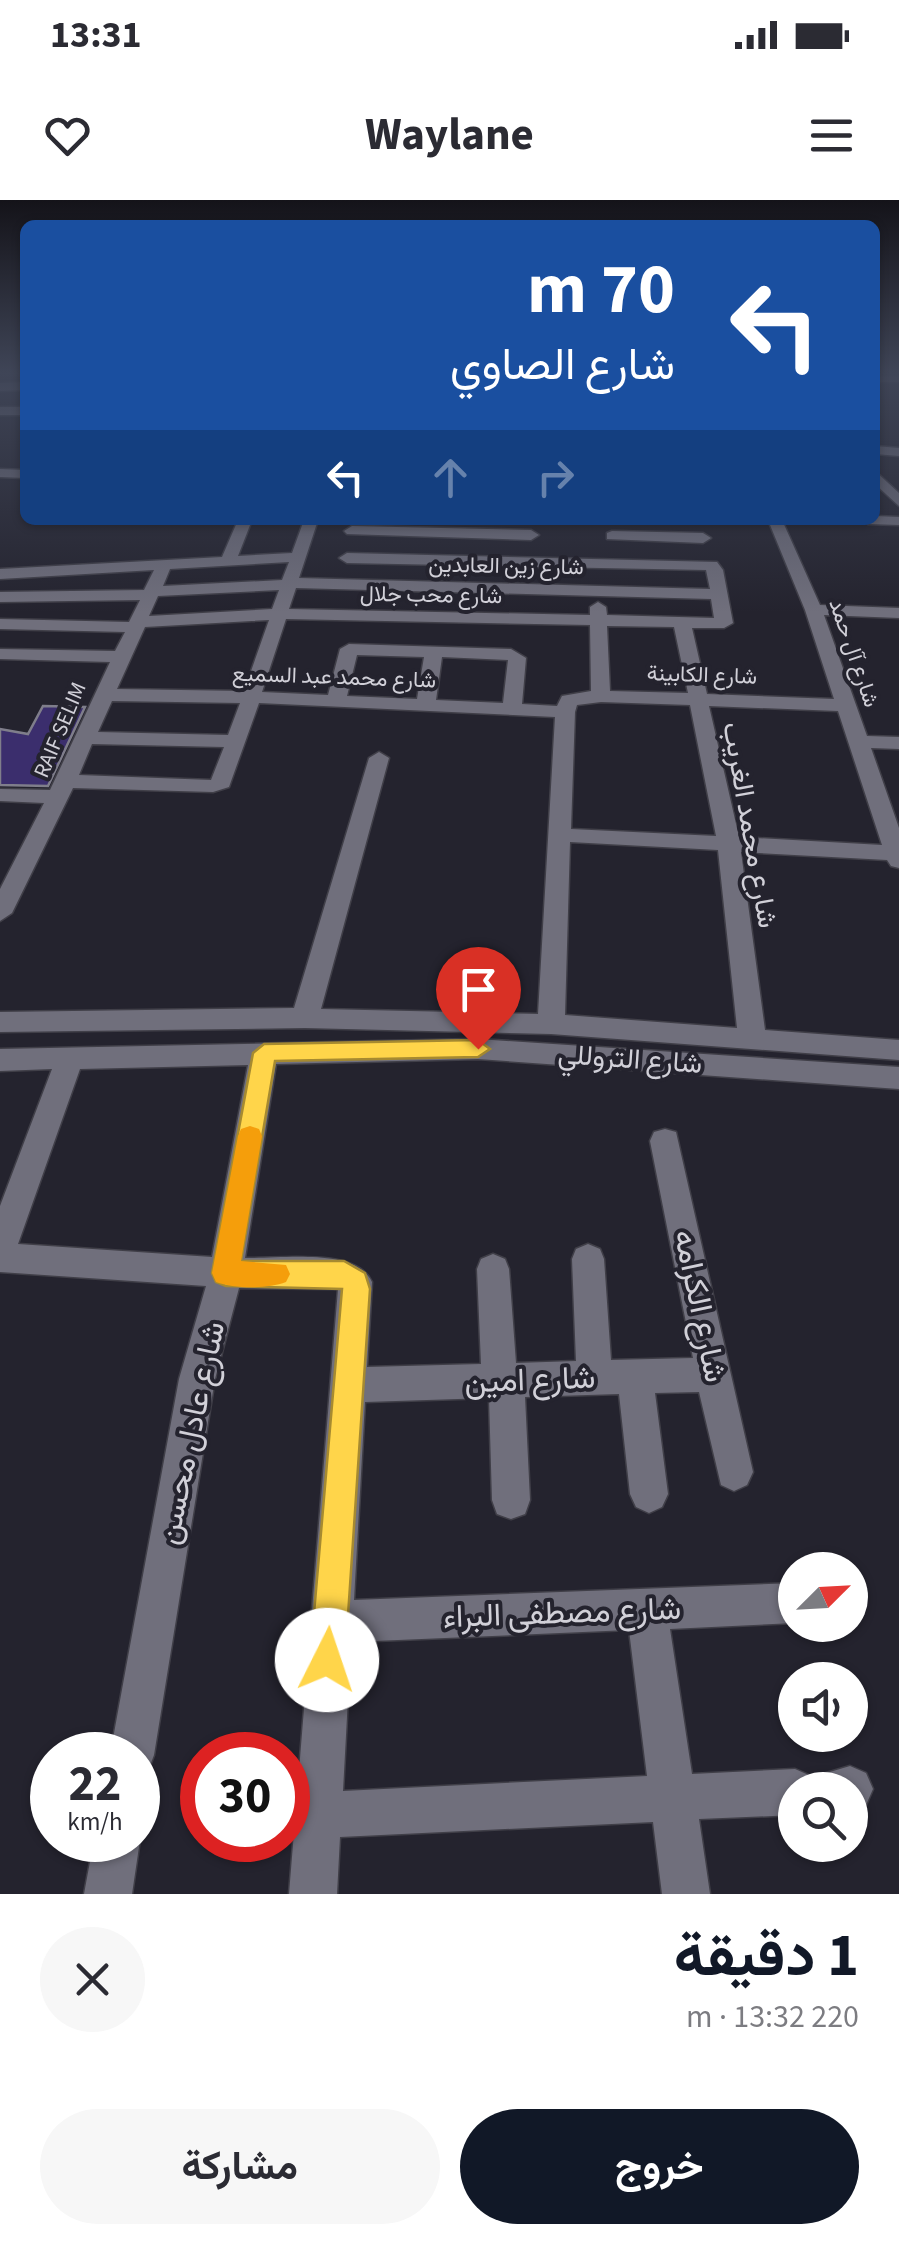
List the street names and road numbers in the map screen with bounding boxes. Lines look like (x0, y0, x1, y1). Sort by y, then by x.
street label: شارع زين العابدين (428, 549, 584, 583)
street label: شارع محب جلال (360, 578, 502, 612)
street label: شارع آل حمد (821, 594, 887, 712)
street label: شارع محمد عبد السميع (231, 657, 437, 697)
street label: شارع الكابينة (646, 657, 758, 693)
street label: RAIF SELIM (25, 677, 95, 783)
street label: شارع محمد الغريب (712, 719, 788, 931)
street label: شارع التروللي (556, 1034, 703, 1086)
street label: شارع الكرامه (661, 1225, 739, 1387)
street label: شارع عادل محسن (145, 1317, 237, 1549)
street label: شارع امين (464, 1355, 596, 1405)
street label: شارع مصطفى البراء (442, 1586, 682, 1640)

